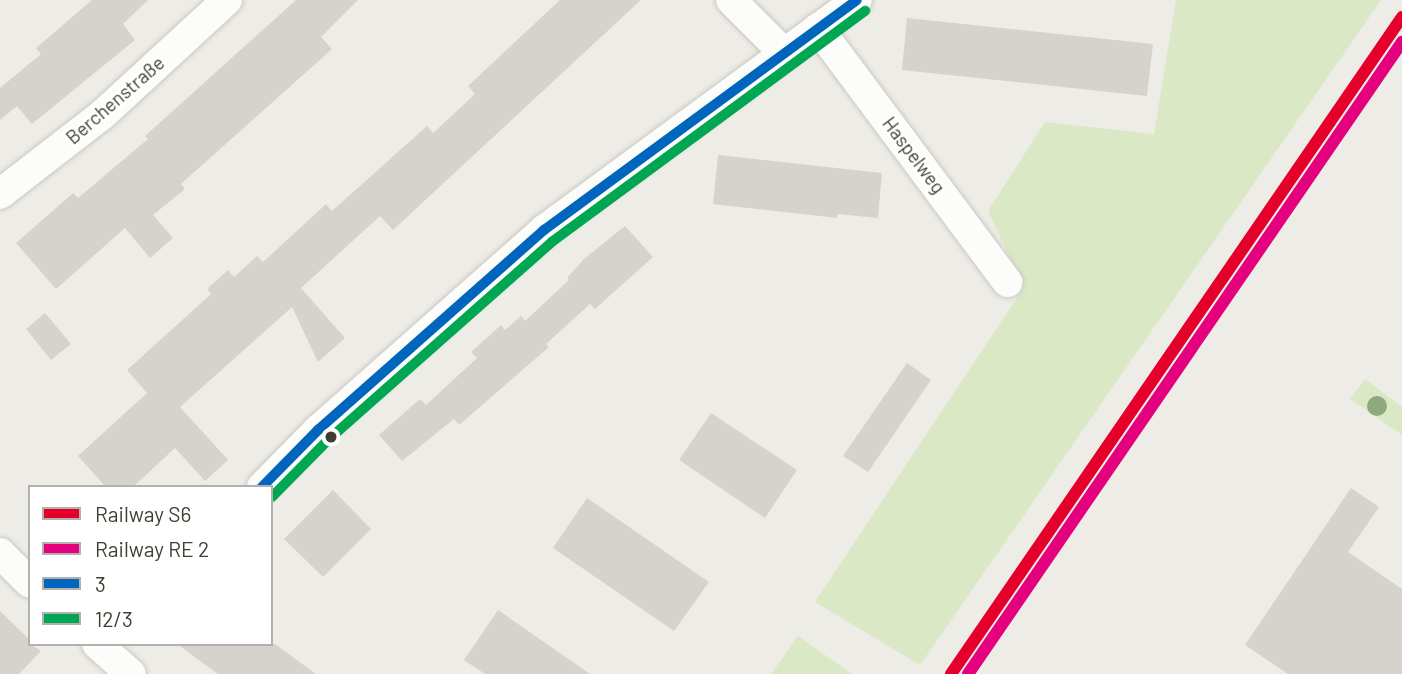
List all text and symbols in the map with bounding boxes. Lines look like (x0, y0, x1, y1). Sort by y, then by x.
street label: Berchenstraße (61, 51, 169, 149)
street label: Haspelweg (878, 112, 950, 198)
unlabelled marker (324, 430, 338, 444)
legend (28, 485, 273, 646)
text: Railway S6 (95, 501, 191, 526)
text: Railway RE 2 (95, 536, 209, 561)
text: 3 (95, 571, 106, 596)
text: 12/3 (95, 606, 133, 631)

